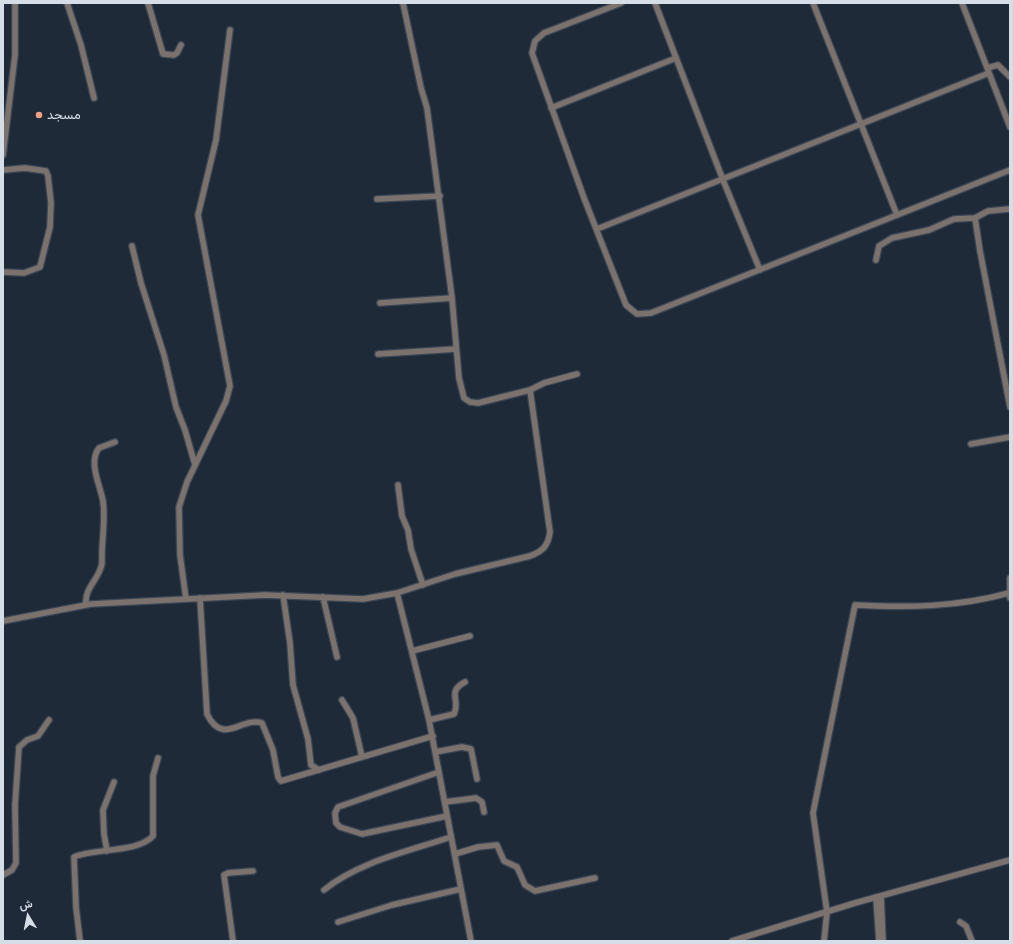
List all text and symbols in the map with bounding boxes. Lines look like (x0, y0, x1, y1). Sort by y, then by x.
place label: مسجد (47, 107, 81, 123)
marker: مسجد (34, 110, 44, 120)
north arrow (8, 896, 48, 936)
text: ش (18, 897, 33, 911)

